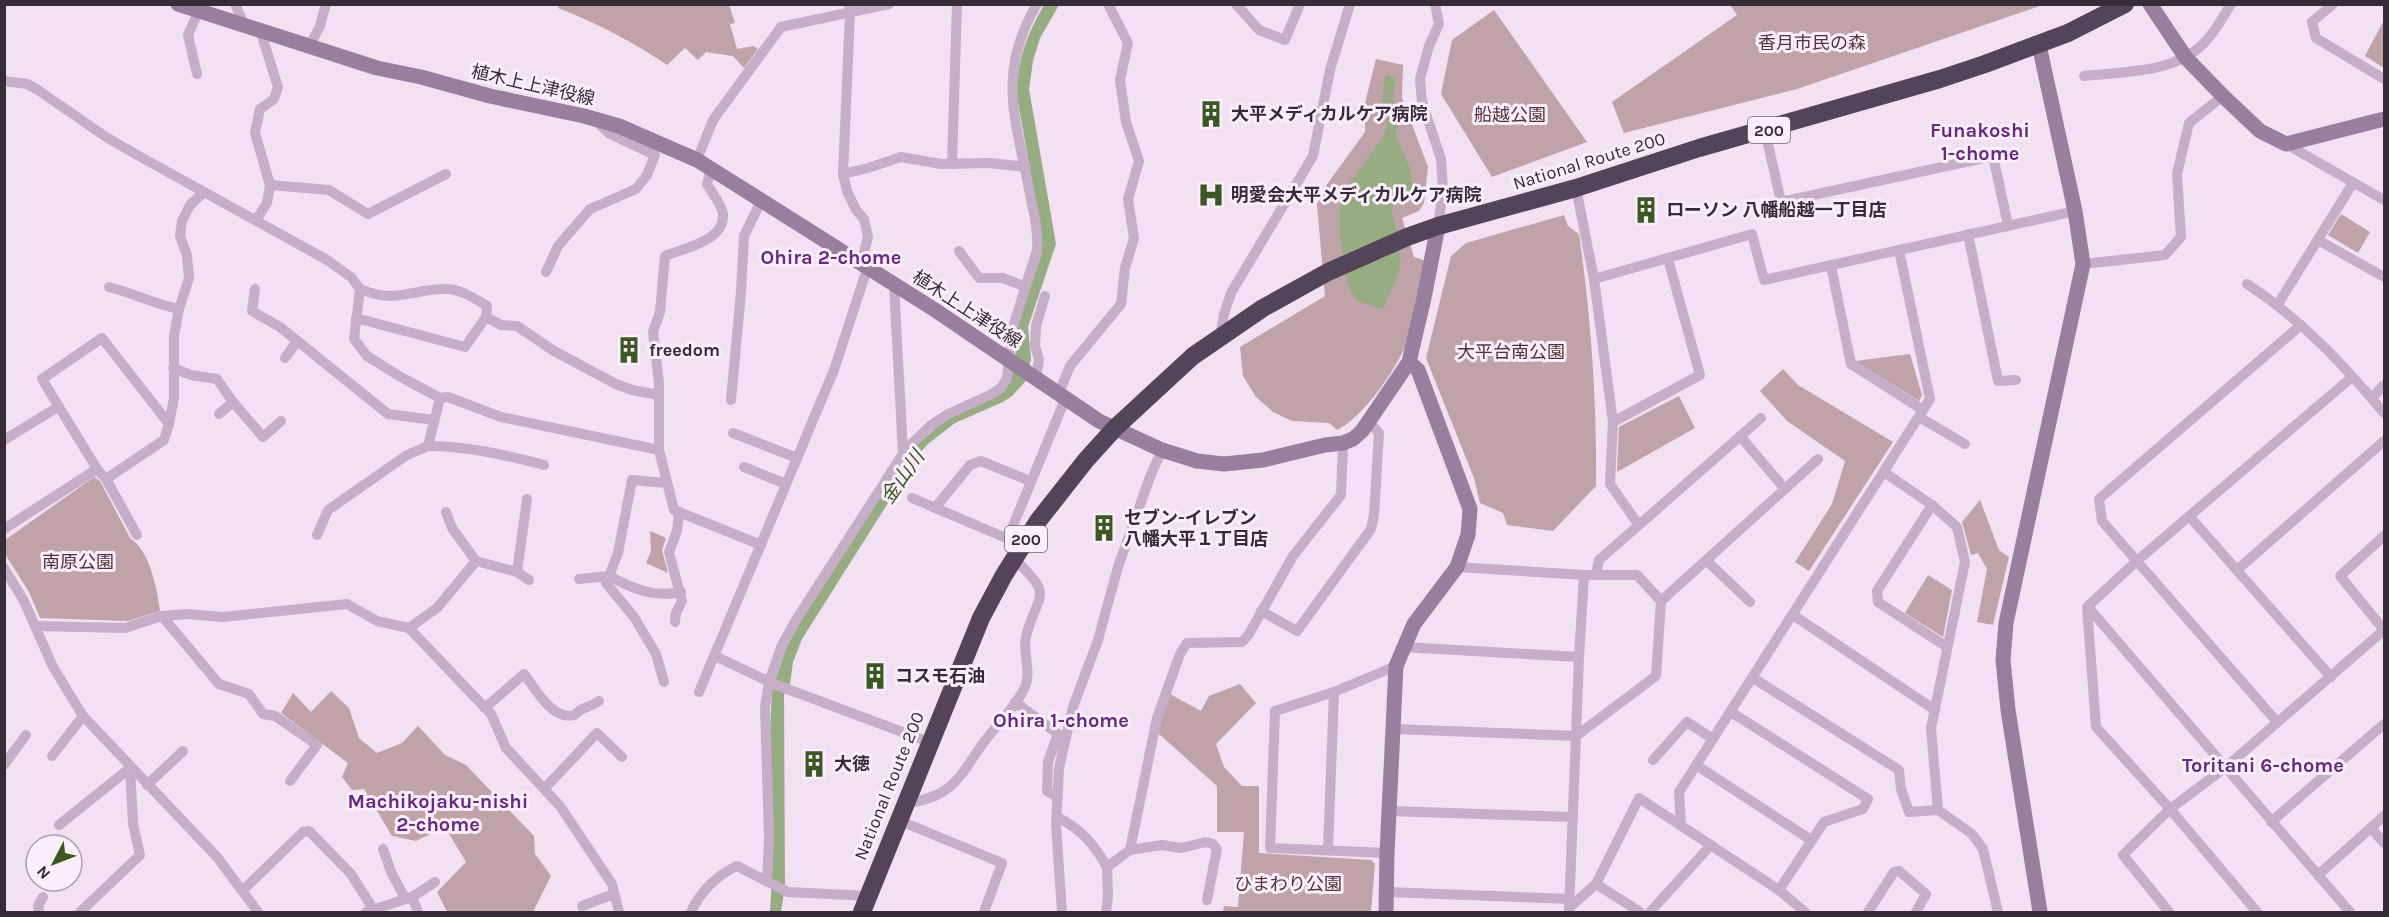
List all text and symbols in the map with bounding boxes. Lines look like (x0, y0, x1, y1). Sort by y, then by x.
park label: 香月市民の森 (1758, 32, 1866, 54)
street label: 植木上上津役線 (469, 60, 597, 110)
building icon: 大平メディカルケア病院 (1196, 99, 1226, 129)
place label: 大平メディカルケア病院 (1231, 103, 1428, 125)
park label: 船越公園 (1474, 104, 1546, 126)
road number: 200 (1748, 117, 1790, 143)
district label: Funakoshi 1-chome (1930, 119, 2030, 165)
street label: National Route 200 (1510, 127, 1668, 195)
hospital icon: 明愛会大平メディカルケア病院 (1196, 180, 1226, 210)
place label: 明愛会大平メディカルケア病院 (1231, 184, 1482, 206)
building icon: ローソン 八幡船越一丁目店 (1631, 195, 1661, 225)
place label: ローソン 八幡船越一丁目店 (1666, 199, 1887, 221)
district label: Ohira 2-chome (761, 246, 901, 269)
street label: 植木上上津役線 (908, 265, 1026, 353)
building icon: freedom (614, 335, 644, 365)
place label: freedom (649, 339, 720, 361)
park label: 大平台南公園 (1457, 341, 1565, 363)
water label: 金山川 (876, 444, 930, 508)
place label: セブン-イレブン 八幡大平１丁目店 (1124, 507, 1268, 550)
building icon: セブン-イレブン 八幡大平１丁目店 (1089, 513, 1119, 543)
road number: 200 (1005, 526, 1047, 552)
park label: 南原公園 (42, 551, 114, 573)
building icon: コスモ石油 (860, 661, 890, 691)
place label: コスモ石油 (895, 665, 985, 687)
street label: National Route 200 (849, 709, 929, 863)
district label: Ohira 1-chome (993, 709, 1129, 732)
building icon: 大徳 (799, 749, 829, 779)
place label: 大徳 (834, 753, 870, 775)
district label: Toritani 6-chome (2182, 754, 2344, 777)
district label: Machikojaku-nishi 2-chome (348, 790, 528, 836)
north arrow (24, 833, 84, 893)
text: N (32, 862, 54, 883)
park label: ひまわり公園 (1234, 873, 1342, 895)

